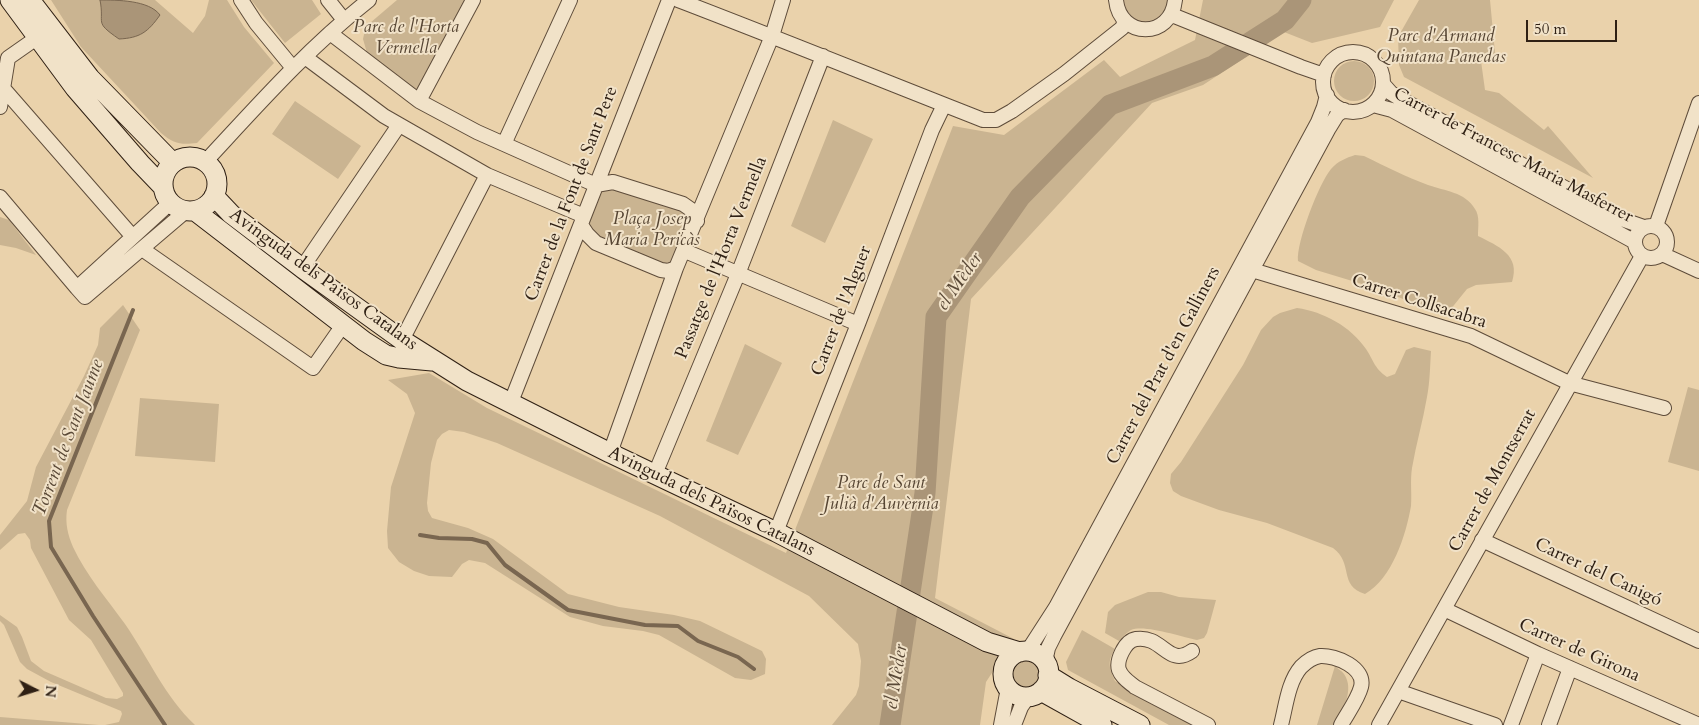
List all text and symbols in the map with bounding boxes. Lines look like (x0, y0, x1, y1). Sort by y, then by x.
scale bar (1529, 10, 1620, 42)
park label: Parc de l'Horta Vermella (353, 17, 459, 59)
text: 50 m (1534, 19, 1566, 39)
park label: Parc d'Armand Quintana Panedas (1376, 26, 1506, 68)
street label: Carrer de la Font de Sant Pere (521, 83, 623, 305)
street label: Carrer de Francesc Maria Masferrer (1389, 83, 1637, 229)
street label: Passatge de l'Horta Vermella (671, 154, 773, 362)
street label: Avinguda dels Països Catalans (225, 204, 421, 356)
park label: Plaça Josep Maria Pericàs (604, 209, 700, 252)
street label: Carrer de l'Alguer (807, 243, 877, 379)
water label: el Mèder (932, 249, 988, 315)
street label: Carrer del Prat d'en Galliners (1103, 263, 1225, 469)
street label: Carrer Collsacabra (1349, 270, 1489, 334)
water label: Torrent de Sant Jaume (29, 356, 109, 520)
street label: Carrer de Montserrat (1445, 406, 1541, 556)
street label: Avinguda dels Països Catalans (604, 442, 818, 562)
park label: Parc de Sant Julià d'Auvèrnia (824, 473, 938, 516)
street label: Carrer del Canigó (1531, 534, 1665, 612)
street label: Carrer de Girona (1515, 615, 1643, 687)
water label: el Mèder (881, 643, 913, 711)
north arrow (10, 665, 60, 715)
text: N (40, 684, 60, 698)

